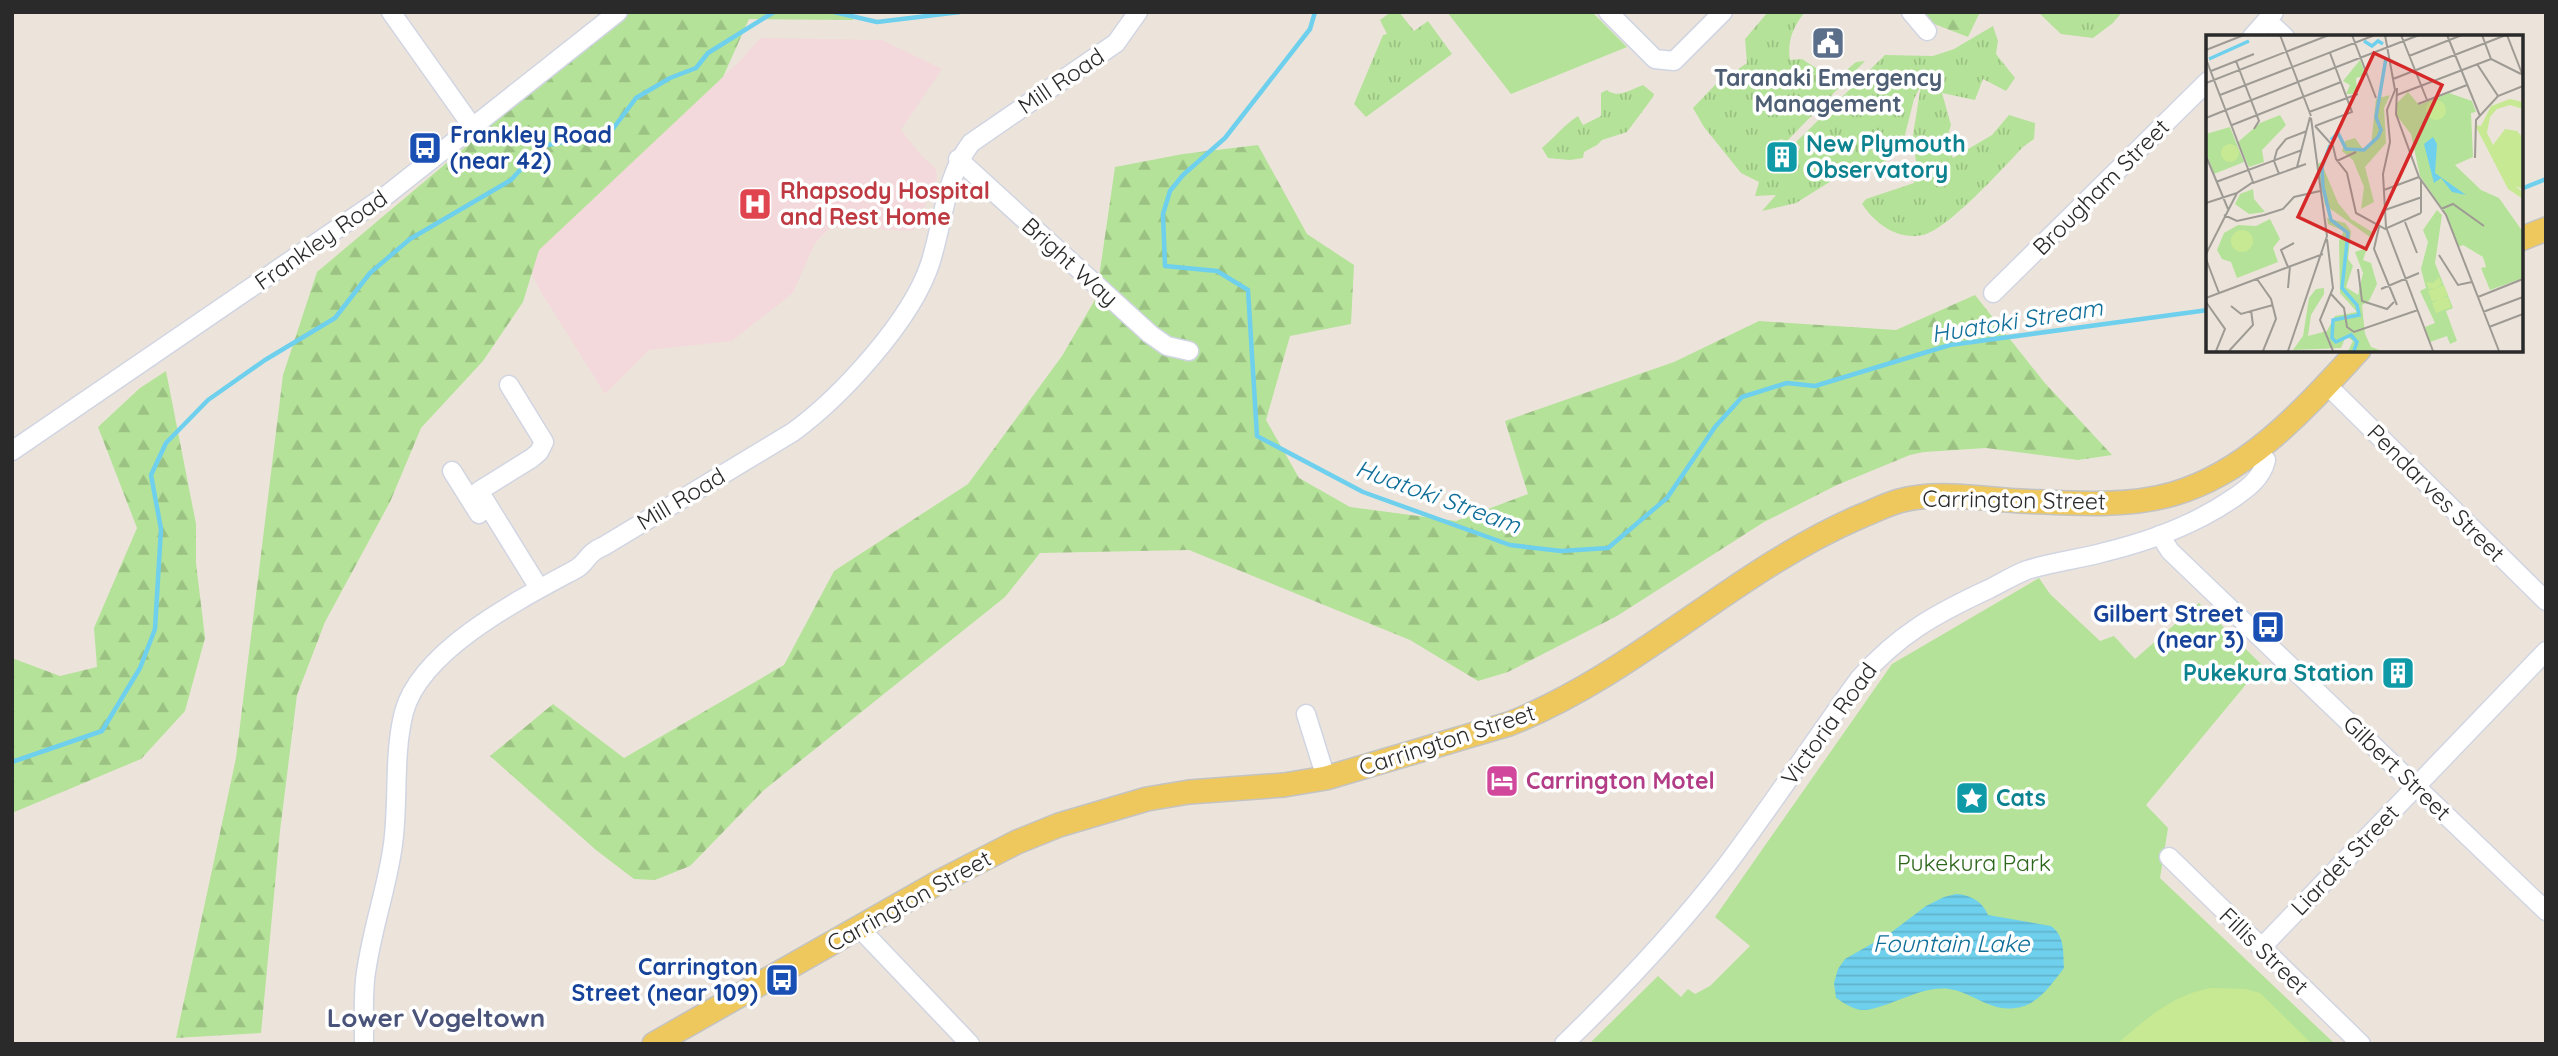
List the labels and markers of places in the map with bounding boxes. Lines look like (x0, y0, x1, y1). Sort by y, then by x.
public building icon: Taranaki Emergency Management (1809, 24, 1847, 62)
place label: Taranaki Emergency Management (1714, 63, 1942, 118)
place label: Frankley Road (near 42) (450, 120, 612, 175)
bus stop icon: Frankley Road (near 42) (406, 129, 444, 167)
place label: New Plymouth Observatory (1806, 129, 1966, 184)
building icon: New Plymouth Observatory (1763, 138, 1801, 176)
place label: Rhapsody Hospital and Rest Home (780, 176, 990, 231)
hospital icon: Rhapsody Hospital and Rest Home (736, 185, 774, 223)
place label: Gilbert Street (near 3) (2093, 599, 2244, 654)
bus stop icon: Gilbert Street (near 3) (2249, 608, 2287, 646)
building icon: Pukekura Station (2379, 654, 2417, 692)
place label: Pukekura Station (2183, 658, 2374, 687)
hotel icon: Carrington Motel (1483, 762, 1521, 800)
place label: Carrington Motel (1526, 766, 1715, 795)
place icon: Cats (1953, 779, 1991, 817)
place label: Cats (1996, 783, 2046, 812)
place label: Carrington Street (near 109) (572, 952, 758, 1007)
bus stop icon: Carrington Street (near 109) (763, 961, 801, 999)

